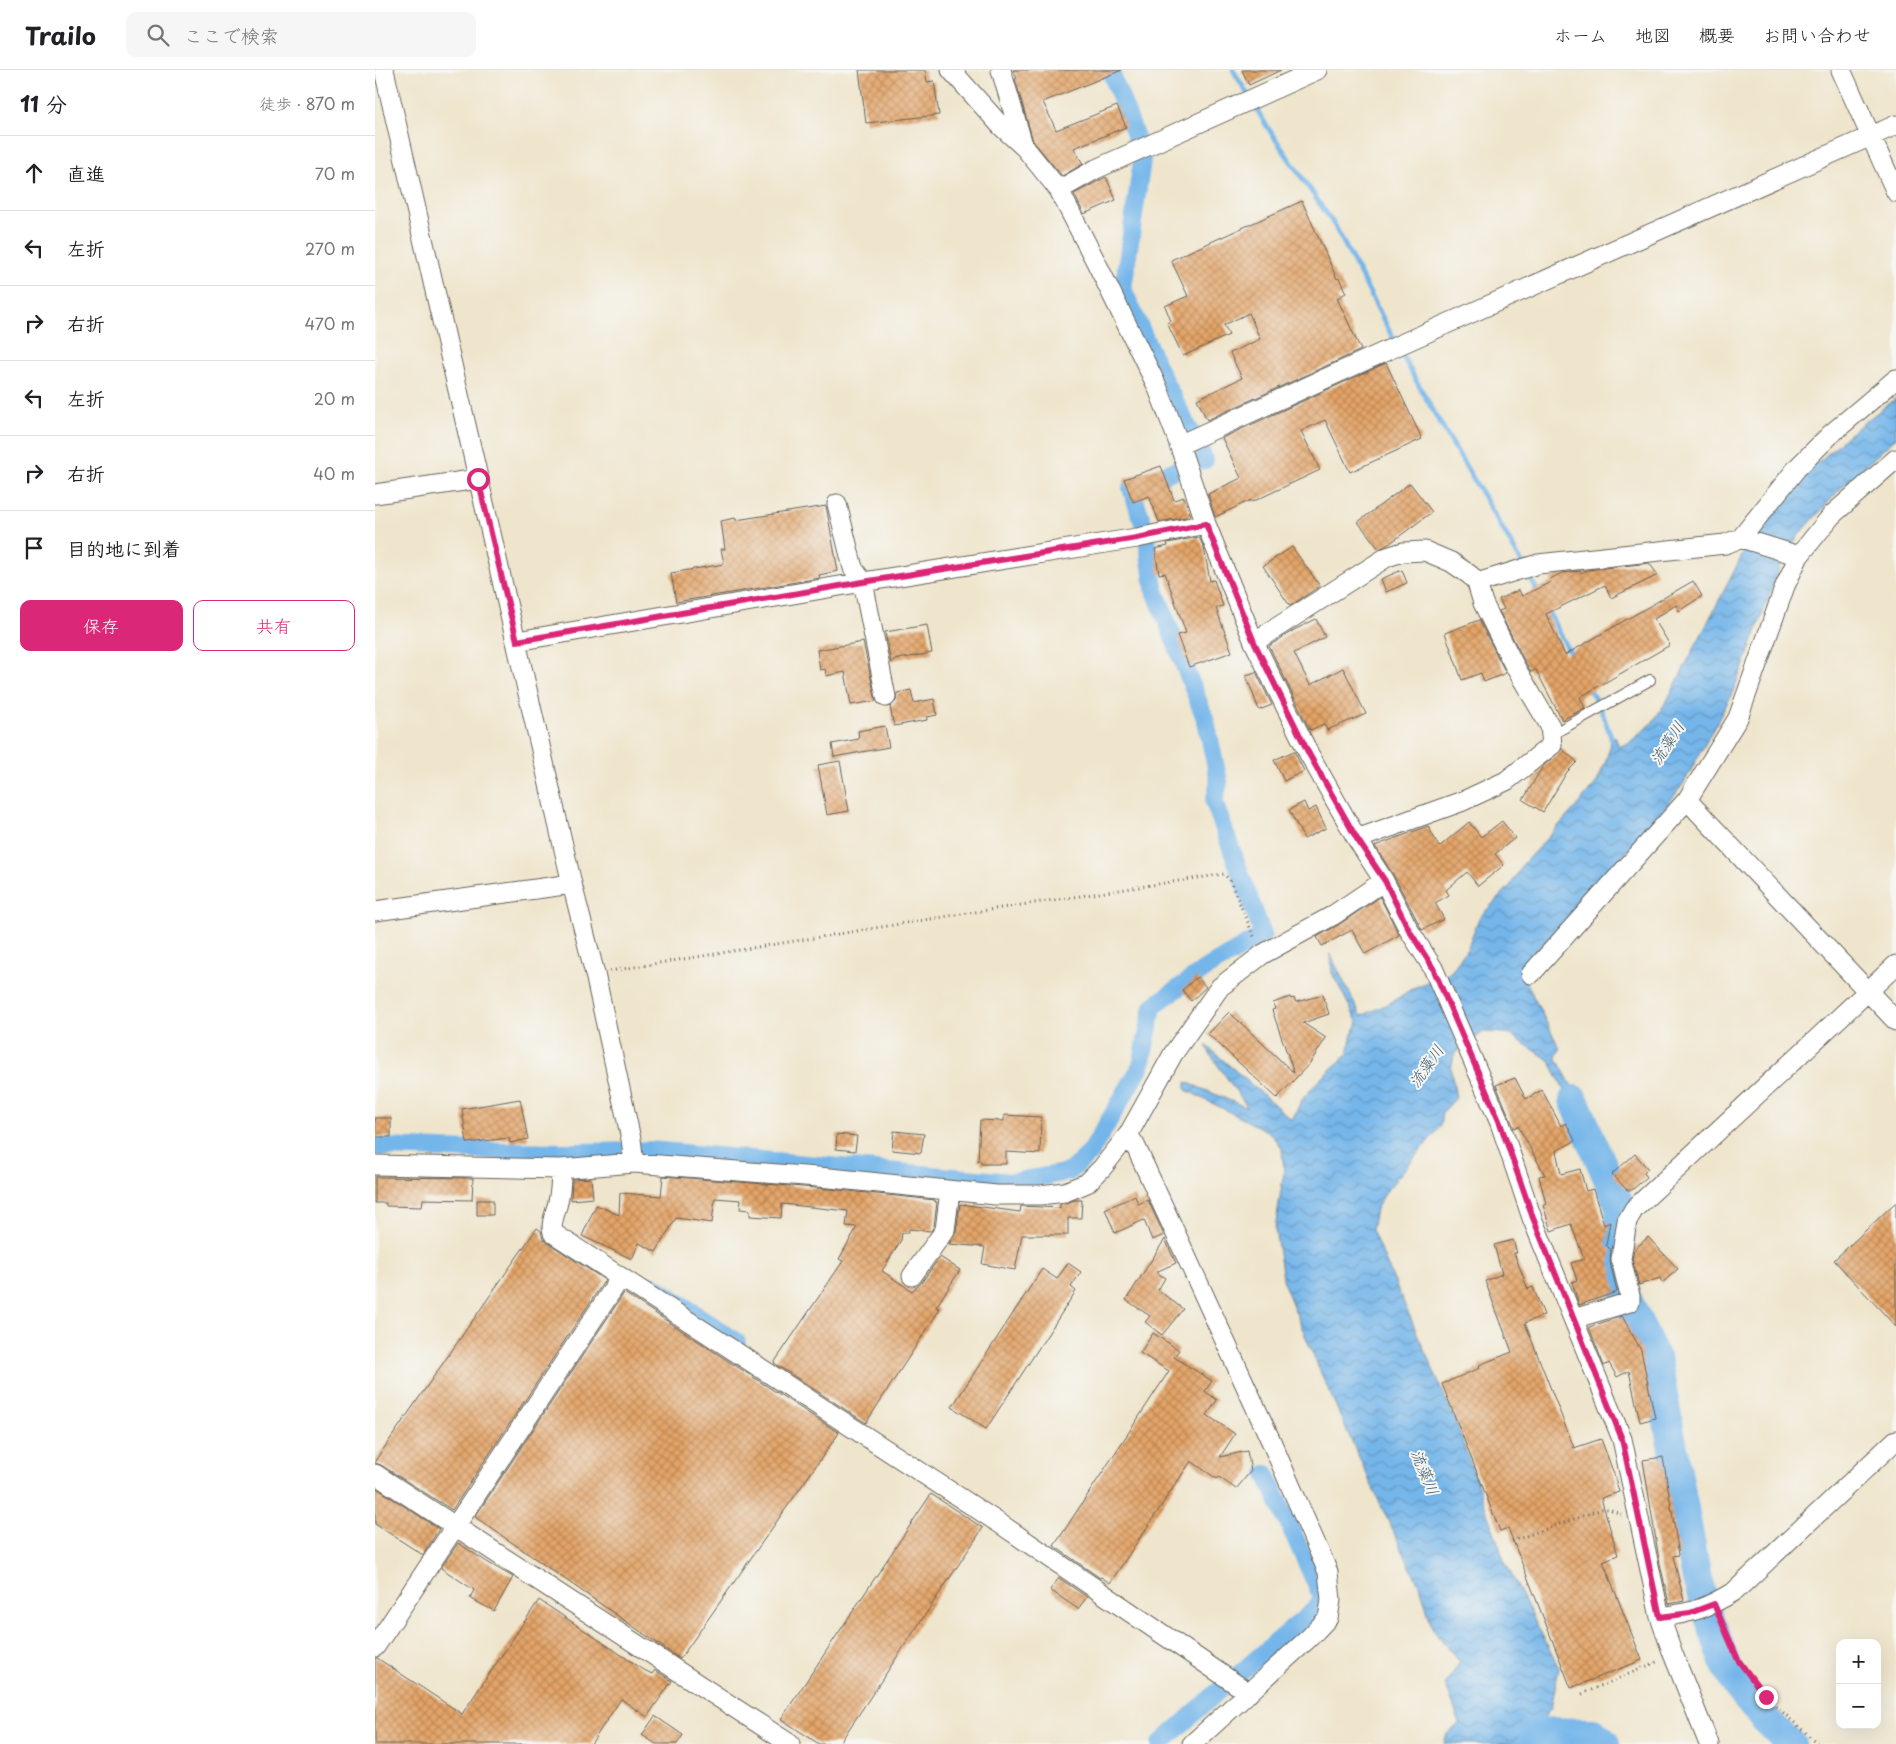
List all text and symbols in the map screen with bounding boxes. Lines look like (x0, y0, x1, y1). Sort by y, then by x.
search box (126, 12, 476, 57)
text: Trailo (25, 17, 96, 53)
icon: search (144, 21, 172, 49)
text: ここで検索 (184, 21, 279, 49)
text: ホーム (1554, 21, 1607, 48)
text: 地図 (1635, 21, 1671, 48)
text: 概要 (1699, 21, 1735, 48)
text: お問い合わせ (1763, 21, 1871, 48)
text: 11 分 (20, 87, 67, 119)
text: 徒歩 · 870 m (260, 91, 355, 115)
icon: ahead (20, 159, 48, 187)
text: 直進 (67, 159, 105, 187)
text: 70 m (315, 161, 355, 185)
icon: left (20, 234, 48, 262)
text: 左折 (67, 234, 105, 262)
text: 270 m (305, 236, 355, 260)
icon: right (20, 309, 48, 337)
text: 右折 (67, 309, 105, 337)
text: 470 m (305, 311, 355, 335)
icon: left (20, 384, 48, 412)
text: 左折 (67, 384, 105, 412)
text: 20 m (314, 386, 355, 410)
icon: right (20, 459, 48, 487)
text: 右折 (67, 459, 105, 487)
text: 40 m (313, 461, 355, 485)
route start (467, 468, 490, 491)
icon: arrive (20, 534, 48, 562)
text: 目的地に到着 (67, 534, 181, 562)
button: 保存 (20, 600, 183, 651)
button: 共有 (193, 600, 355, 651)
water label: 流藻川 (1643, 716, 1689, 769)
water label: 流藻川 (1402, 1039, 1449, 1092)
water label: 流藻川 (1406, 1445, 1446, 1498)
map controls (1836, 1639, 1881, 1729)
button: + (1836, 1639, 1881, 1684)
button: − (1836, 1684, 1881, 1729)
route end (1755, 1686, 1778, 1709)

